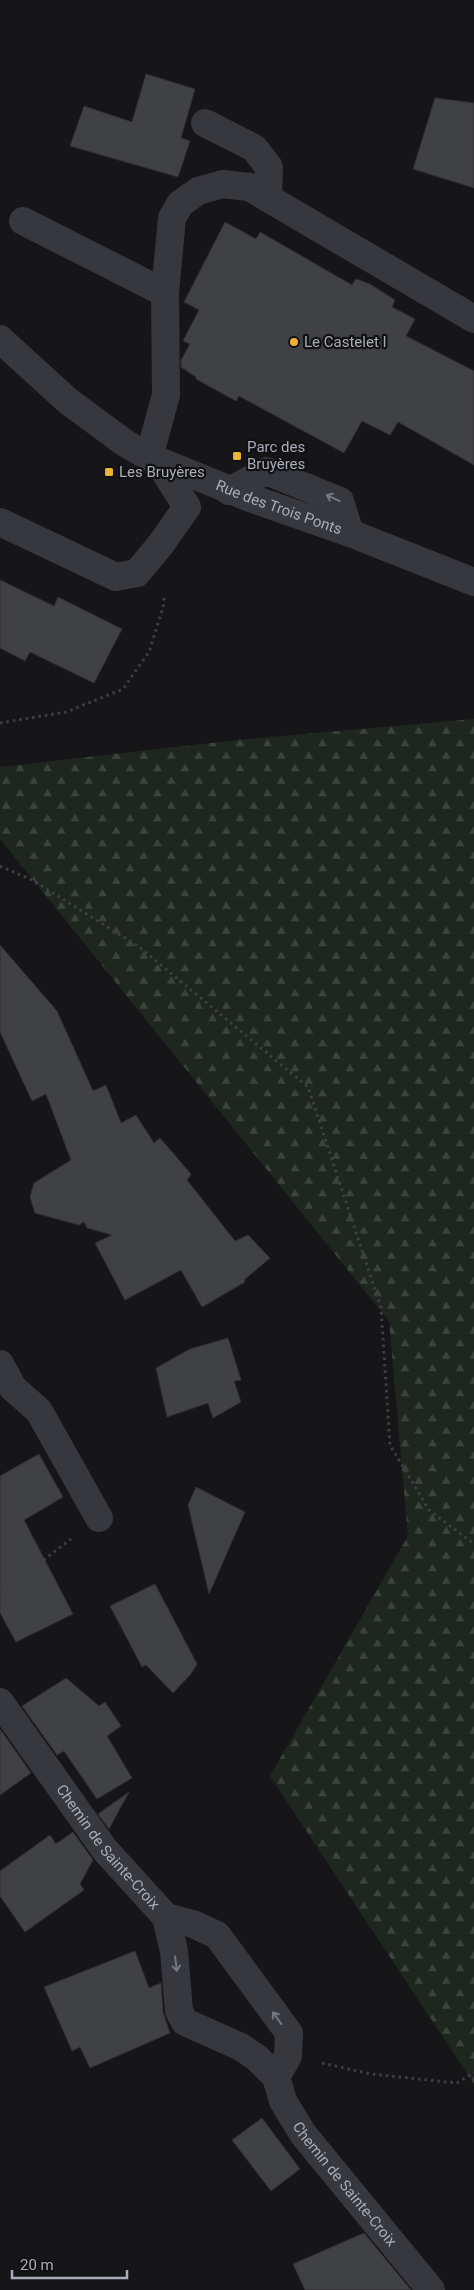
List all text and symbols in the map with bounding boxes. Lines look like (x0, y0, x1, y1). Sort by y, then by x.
place label: Le Castelet I (304, 333, 387, 351)
marker: Le Castelet I (288, 336, 300, 348)
place label: Parc des Bruyères (247, 438, 305, 473)
marker: Parc des Bruyères (231, 450, 243, 462)
place label: Les Bruyères (119, 463, 205, 481)
marker: Les Bruyères (103, 466, 115, 478)
street label: Rue des Trois Ponts (213, 476, 344, 538)
one-way arrow (325, 493, 340, 503)
street label: Chemin de Sainte-Croix (52, 1781, 164, 1914)
one-way arrow (171, 1956, 181, 1972)
one-way arrow (272, 2011, 282, 2025)
street label: Chemin de Sainte-Croix (289, 2118, 401, 2251)
scale bar (12, 2248, 128, 2280)
text: 20 m (20, 2256, 54, 2274)

